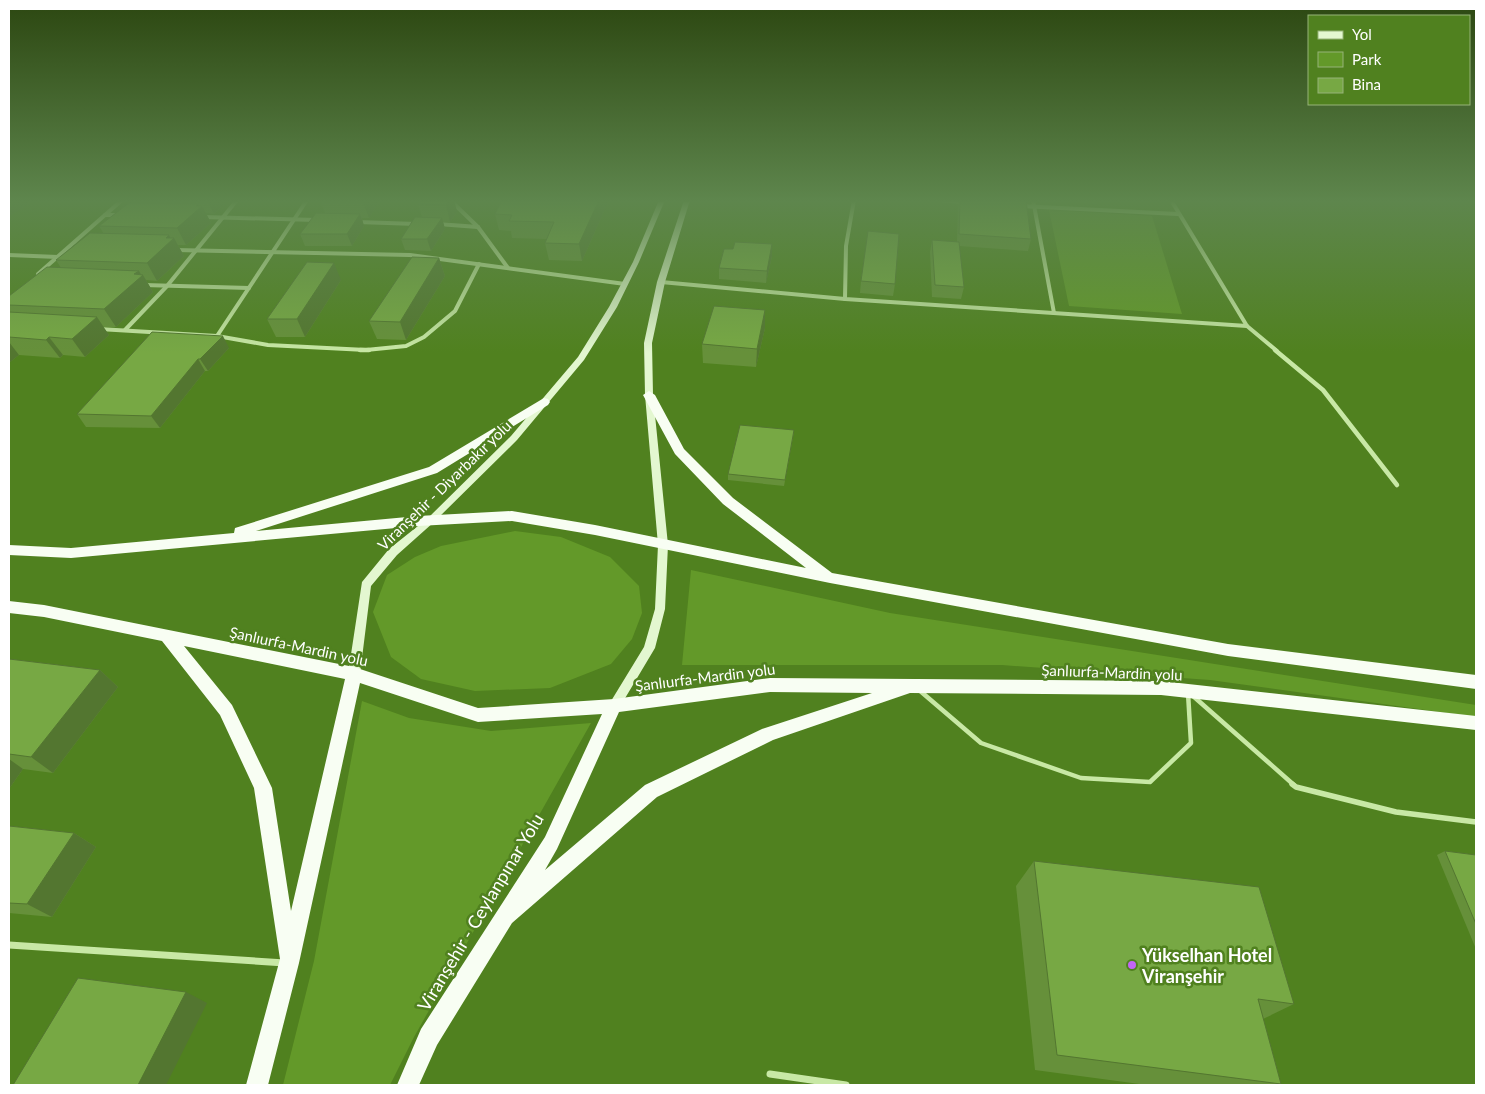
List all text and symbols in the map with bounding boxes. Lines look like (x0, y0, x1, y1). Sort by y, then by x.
legend (1308, 15, 1470, 105)
text: Yol (1352, 25, 1372, 43)
text: Park (1352, 50, 1382, 68)
text: Bina (1352, 75, 1381, 93)
street label: Viranşehir - Diyarbakır yolu (373, 416, 515, 554)
street label: Şanlıurfa-Mardin yolu (228, 623, 370, 669)
street label: Şanlıurfa-Mardin yolu (634, 659, 776, 695)
street label: Şanlıurfa-Mardin yolu (1041, 661, 1183, 683)
street label: Viranşehir - Ceylanpınar Yolu (412, 809, 548, 1015)
place label: Yükselhan Hotel Viranşehir (1141, 944, 1272, 987)
marker: Yükselhan Hotel Viranşehir (1126, 959, 1138, 971)

